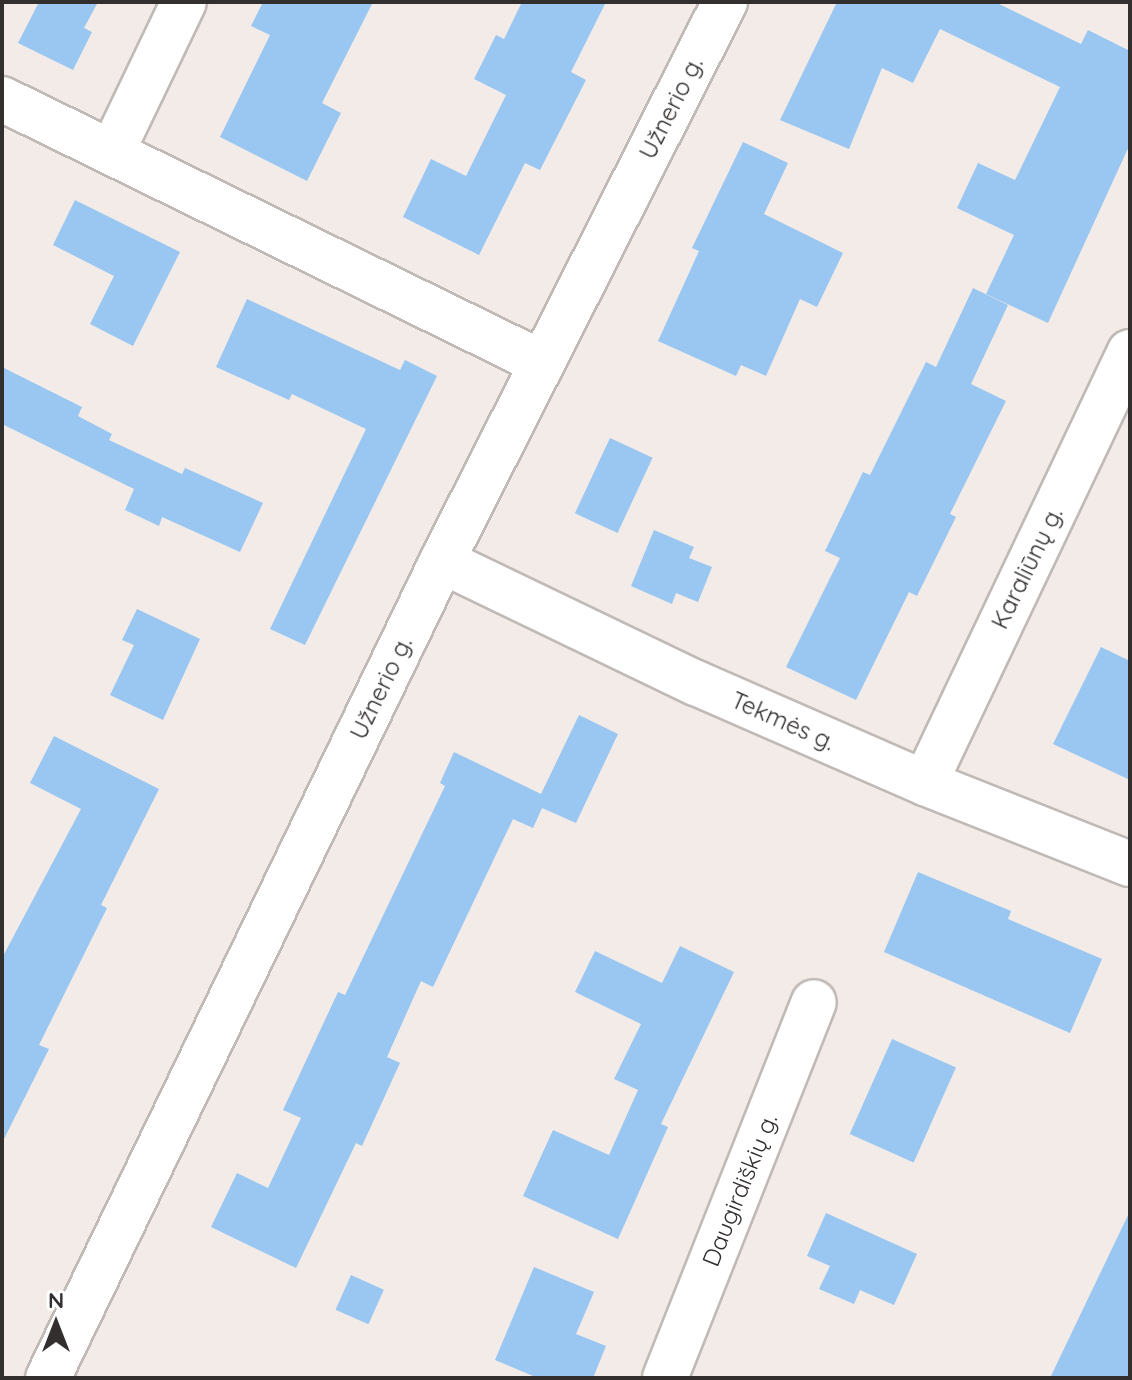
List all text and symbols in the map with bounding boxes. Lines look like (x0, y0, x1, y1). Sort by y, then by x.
street label: Užnerio g. (633, 52, 709, 164)
street label: Karaliūnų g. (985, 502, 1069, 634)
street label: Užnerio g. (344, 632, 418, 744)
street label: Tekmės g. (727, 685, 839, 757)
street label: Daugirdiškių g. (696, 1109, 784, 1271)
north arrow (16, 1284, 96, 1364)
text: N (48, 1286, 64, 1314)

